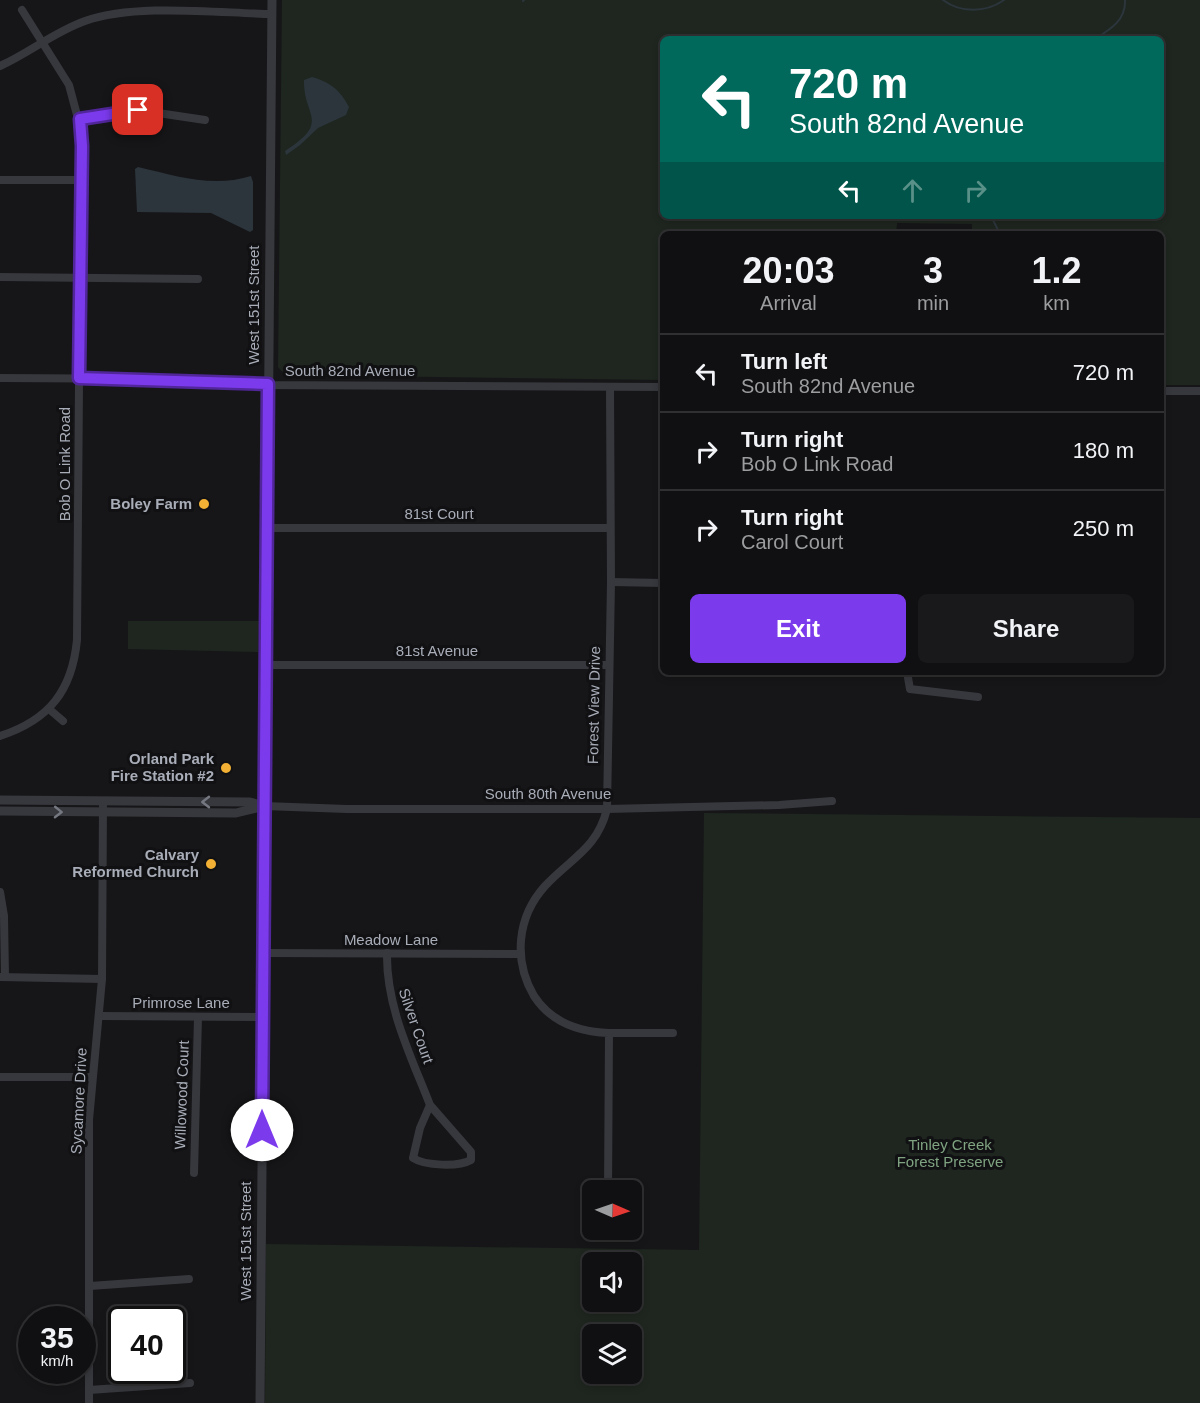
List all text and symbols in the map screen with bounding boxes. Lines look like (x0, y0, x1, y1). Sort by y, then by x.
icon: left (690, 60, 768, 138)
text: 720 m (789, 60, 908, 107)
pin (112, 84, 163, 135)
icon: arrive (121, 93, 154, 126)
text: South 82nd Avenue (789, 109, 1024, 139)
icon: left (833, 174, 866, 207)
icon: ahead (896, 174, 929, 207)
icon: right (959, 174, 992, 207)
street label: West 151st Street (245, 245, 262, 364)
text: 20:03 (742, 250, 834, 291)
text: 3 (923, 250, 943, 291)
text: 1.2 (1032, 250, 1082, 291)
text: Arrival (760, 292, 817, 314)
text: min (917, 292, 949, 314)
text: km (1043, 292, 1070, 314)
text: Turn left (741, 349, 827, 374)
icon: left (690, 357, 723, 390)
text: 720 m (1073, 360, 1134, 385)
street label: South 82nd Avenue (285, 362, 415, 379)
text: South 82nd Avenue (741, 375, 915, 397)
street label: Bob O Link Road (56, 407, 73, 521)
text: Turn right (741, 427, 843, 452)
icon: right (690, 435, 723, 468)
text: 180 m (1073, 438, 1134, 463)
text: Bob O Link Road (741, 453, 893, 475)
place label: Boley Farm (110, 495, 192, 512)
marker: Boley Farm (197, 497, 211, 511)
street label: 81st Court (404, 505, 474, 522)
text: Turn right (741, 505, 843, 530)
icon: right (690, 513, 723, 546)
text: 250 m (1073, 516, 1134, 541)
text: Carol Court (741, 531, 843, 553)
button: Exit (690, 594, 906, 663)
button: Share (918, 594, 1134, 663)
street label: 81st Avenue (396, 642, 478, 659)
street label: Forest View Drive (584, 646, 603, 764)
place label: Orland Park Fire Station #2 (111, 750, 215, 784)
marker: Orland Park Fire Station #2 (219, 761, 233, 775)
street label: South 80th Avenue (485, 785, 611, 802)
one-way arrow (201, 795, 210, 808)
one-way arrow (54, 806, 63, 818)
place label: Calvary Reformed Church (72, 846, 200, 880)
marker: Calvary Reformed Church (204, 857, 218, 871)
street label: Meadow Lane (344, 931, 438, 948)
street label: Silver Court (396, 986, 438, 1066)
street label: Primrose Lane (132, 994, 230, 1011)
street label: Willowood Court (171, 1039, 192, 1150)
street label: Sycamore Drive (67, 1047, 90, 1155)
position arrow (230, 1098, 294, 1162)
park label: Tinley Creek Forest Preserve (897, 1136, 1003, 1170)
north arrow (582, 1180, 642, 1240)
map controls (582, 1180, 642, 1384)
street label: West 151st Street (237, 1181, 254, 1300)
button: sound (582, 1252, 642, 1312)
speed limit sign: 40 (108, 1306, 186, 1384)
text: 35 (40, 1321, 74, 1354)
button: layers (582, 1324, 642, 1384)
text: km/h (41, 1352, 73, 1369)

